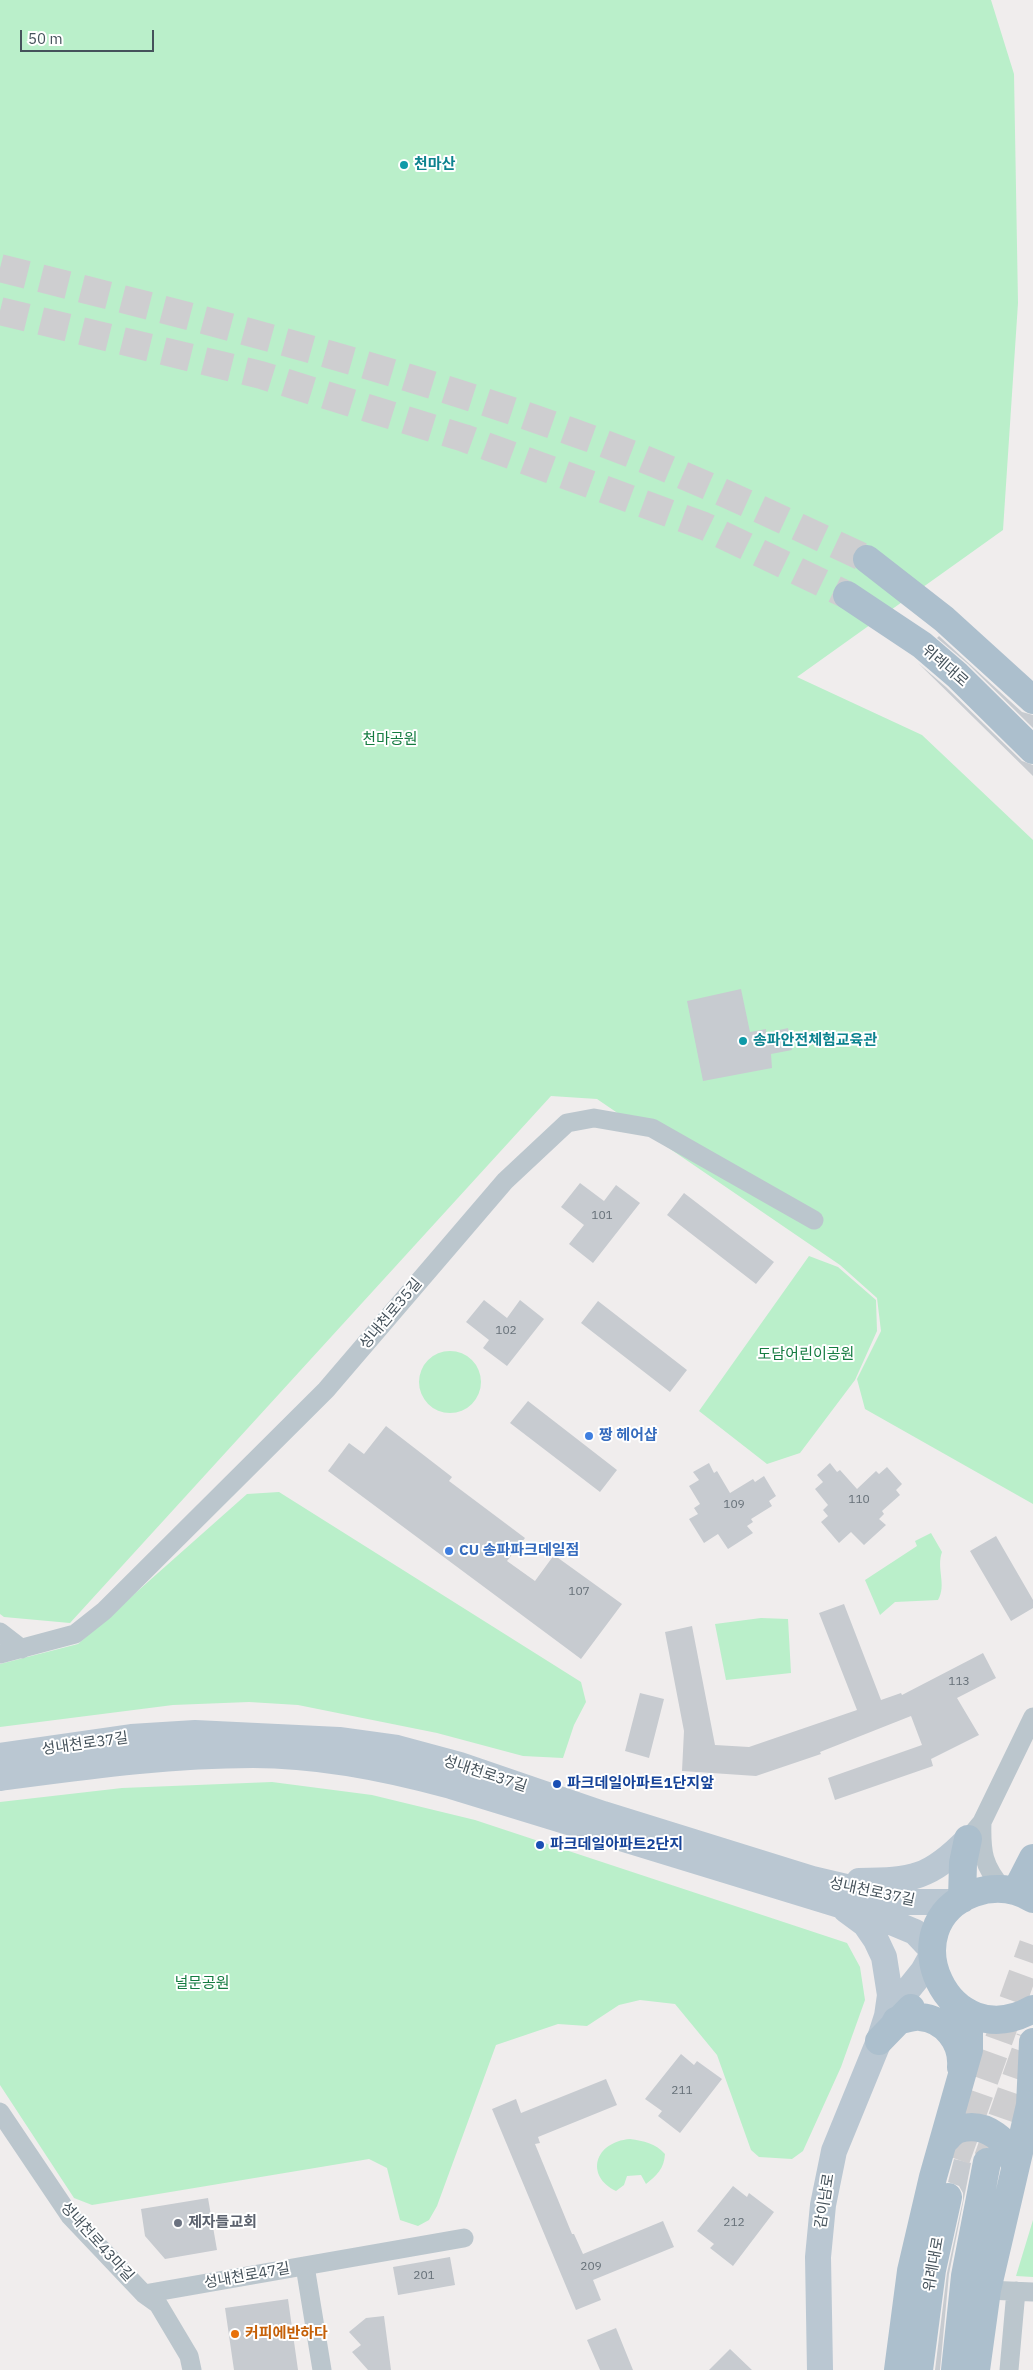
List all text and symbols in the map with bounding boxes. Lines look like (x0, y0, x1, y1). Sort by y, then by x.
scale bar (22, 20, 156, 52)
text: 50 m (28, 29, 63, 48)
place label: 천마산 (414, 156, 455, 174)
marker: 천마산 (398, 159, 410, 171)
street label: 위례대로 (918, 641, 972, 691)
park label: 천마공원 (362, 731, 418, 749)
place label: 송파안전체험교육관 (753, 1032, 877, 1050)
marker: 송파안전체험교육관 (737, 1035, 749, 1047)
house number: 101 (591, 1209, 613, 1223)
street label: 성내천로35길 (356, 1275, 426, 1353)
house number: 102 (495, 1324, 517, 1338)
park label: 도담어린이공원 (758, 1346, 854, 1364)
place label: 짱 헤어샵 (599, 1427, 658, 1445)
marker: 짱 헤어샵 (583, 1430, 595, 1442)
house number: 110 (848, 1493, 870, 1507)
house number: 109 (723, 1498, 745, 1512)
place label: CU 송파파크데일점 (459, 1542, 579, 1560)
marker: CU 송파파크데일점 (443, 1545, 455, 1557)
house number: 107 (568, 1585, 590, 1599)
house number: 113 (948, 1675, 970, 1689)
street label: 성내천로37길 (41, 1729, 129, 1759)
street label: 성내천로37길 (441, 1752, 529, 1796)
place label: 파크데일아파트1단지앞 (567, 1775, 714, 1793)
marker: 파크데일아파트1단지앞 (551, 1778, 563, 1790)
place label: 파크데일아파트2단지 (550, 1836, 683, 1854)
marker: 파크데일아파트2단지 (534, 1839, 546, 1851)
street label: 성내천로37길 (828, 1874, 916, 1910)
park label: 널문공원 (174, 1975, 230, 1993)
house number: 211 (671, 2084, 693, 2098)
street label: 감이남로 (812, 2172, 838, 2230)
street label: 성내천로43마길 (57, 2199, 137, 2285)
place label: 제자들교회 (188, 2214, 257, 2232)
house number: 212 (723, 2216, 745, 2230)
marker: 제자들교회 (172, 2217, 184, 2229)
street label: 위례대로 (920, 2235, 948, 2293)
street label: 성내천로47길 (203, 2260, 291, 2292)
house number: 209 (580, 2260, 602, 2274)
house number: 201 (413, 2269, 435, 2283)
place label: 커피에반하다 (245, 2325, 328, 2343)
marker: 커피에반하다 (229, 2328, 241, 2340)

